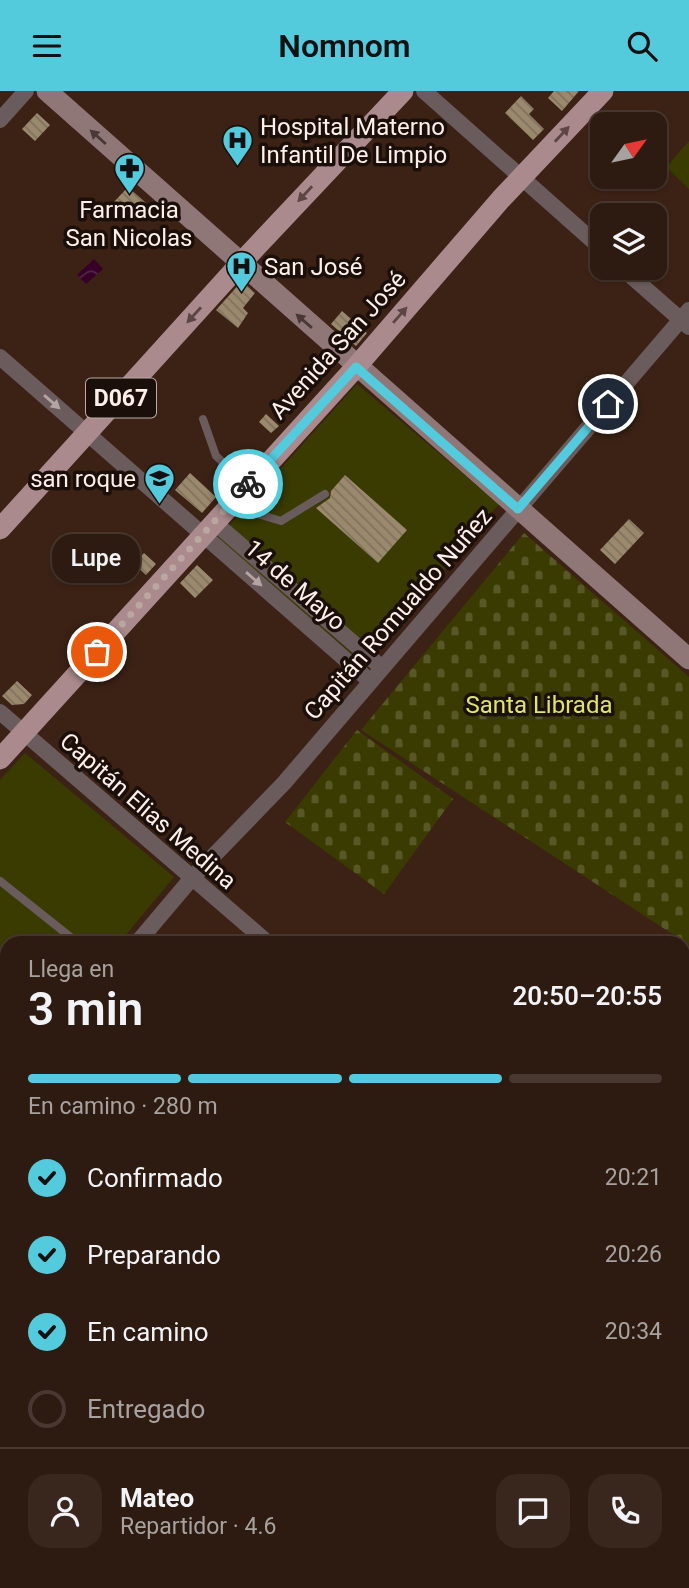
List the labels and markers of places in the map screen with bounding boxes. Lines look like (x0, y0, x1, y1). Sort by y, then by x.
place label: Hospital Materno Infantil De Limpio (260, 113, 447, 169)
hospital icon: Hospital Materno Infantil De Limpio (220, 124, 254, 168)
pharmacy icon: Farmacia San Nicolas (112, 151, 146, 195)
place label: Farmacia San Nicolas (66, 196, 193, 252)
hospital icon: San José (224, 250, 258, 294)
place label: San José (264, 253, 363, 281)
pin (578, 374, 638, 434)
school or university icon: san roque (142, 462, 176, 506)
place label: san roque (30, 465, 136, 493)
callout: Lupe (53, 533, 141, 582)
pin (67, 622, 127, 682)

